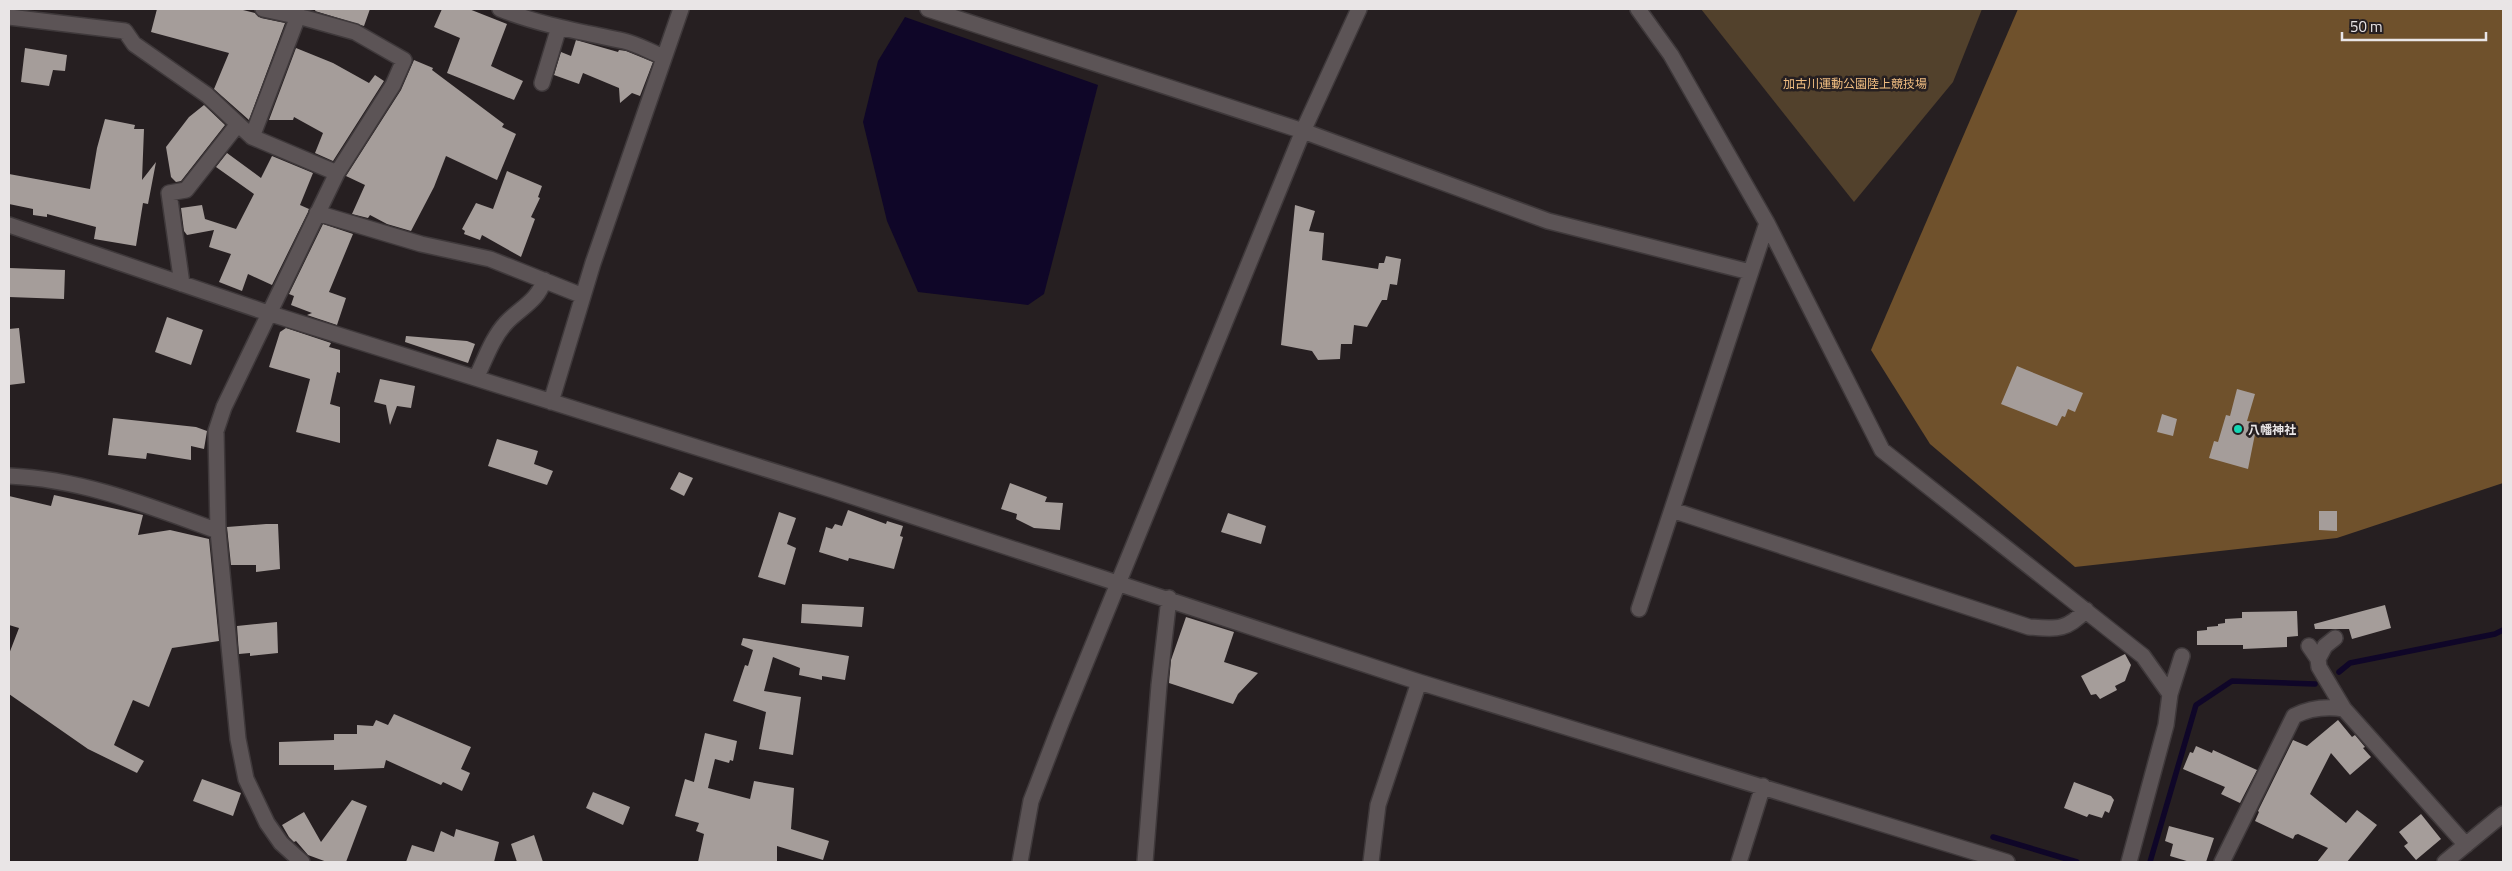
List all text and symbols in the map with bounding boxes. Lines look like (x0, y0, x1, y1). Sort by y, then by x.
scale bar (2342, 10, 2486, 42)
text: 50 m (2350, 15, 2383, 38)
park label: 加古川運動公園陸上競技場 (1783, 74, 1927, 93)
place label: 八幡神社 (2248, 420, 2296, 439)
marker: 八幡神社 (2232, 423, 2244, 435)

